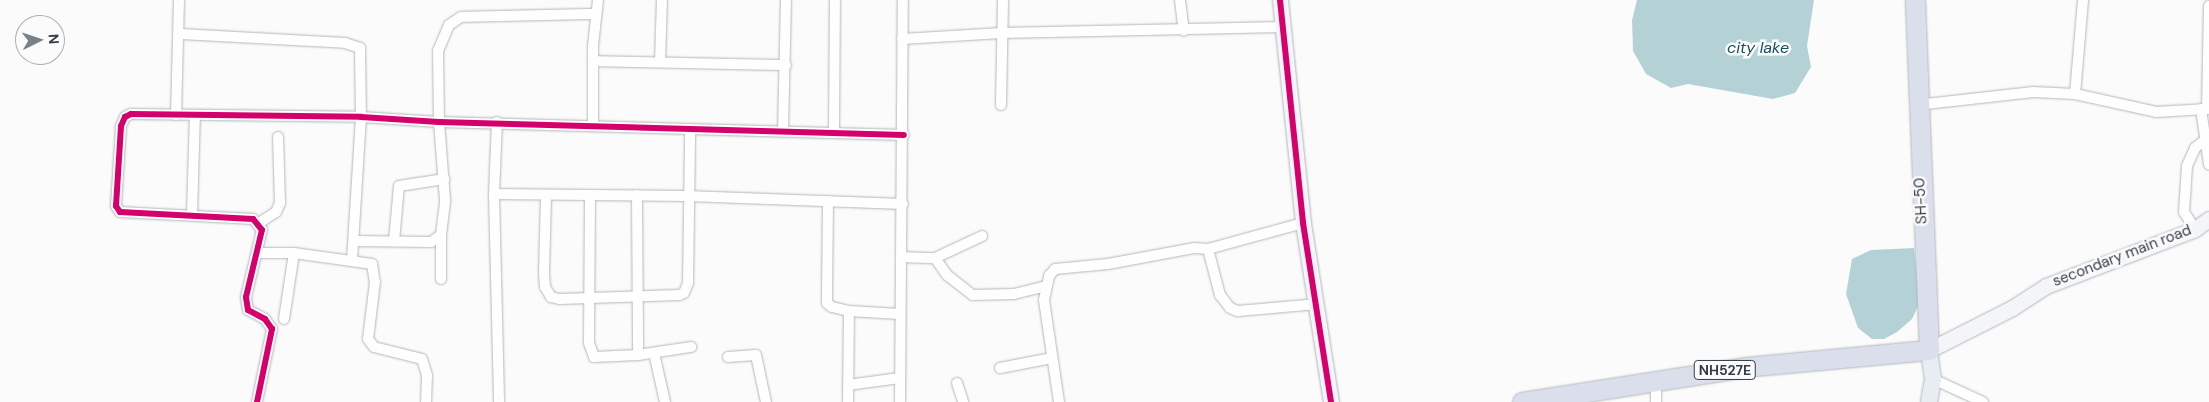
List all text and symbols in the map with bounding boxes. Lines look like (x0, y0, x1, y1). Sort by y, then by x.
north arrow (15, 15, 65, 65)
text: N (45, 33, 63, 45)
water label: city lake (1727, 38, 1789, 58)
street label: SH-50 (1911, 177, 1931, 225)
street label: secondary main road (2050, 221, 2194, 291)
road number: NH527E (1694, 358, 1756, 382)

